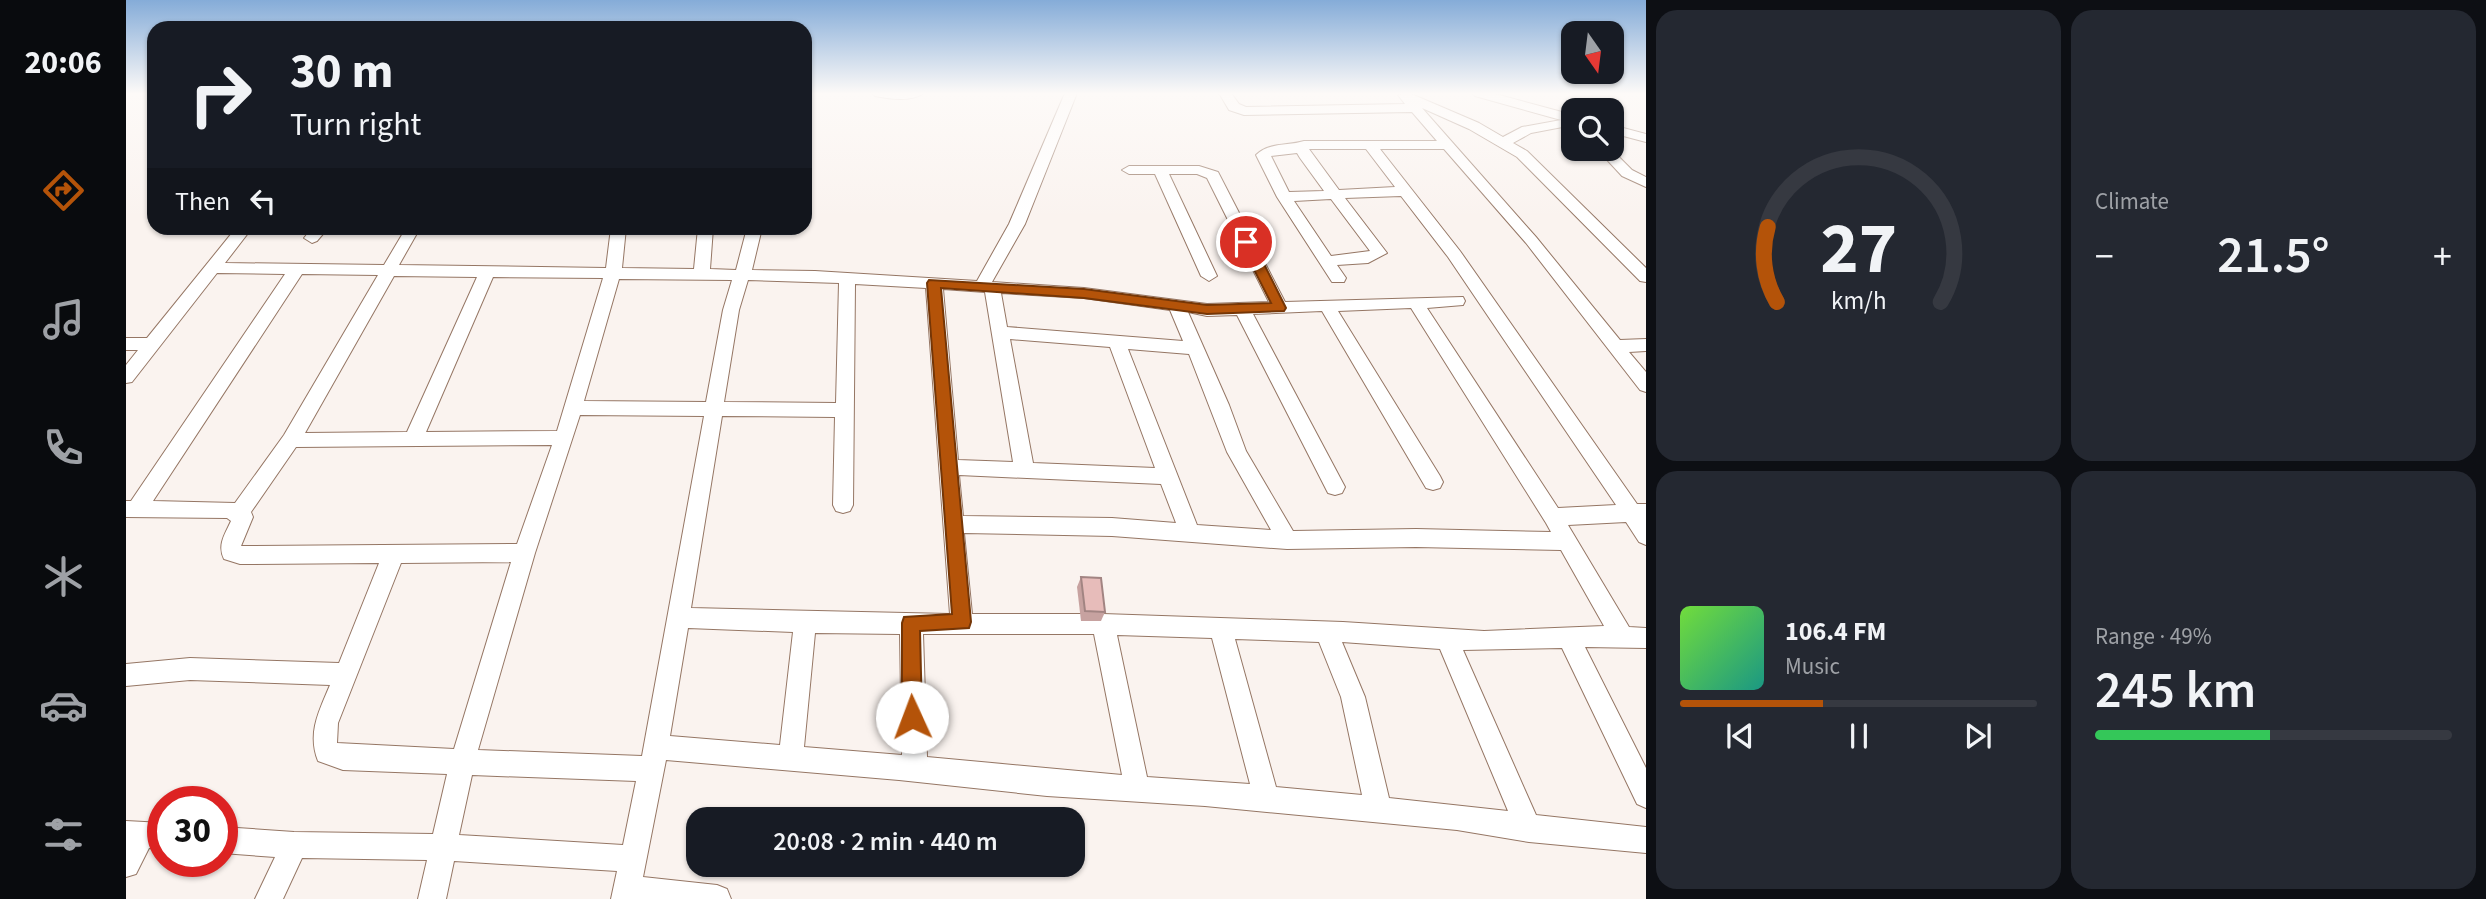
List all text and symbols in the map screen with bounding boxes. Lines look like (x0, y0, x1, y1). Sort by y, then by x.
north arrow (1561, 21, 1624, 84)
map controls (1561, 21, 1624, 161)
text: 30 m (290, 37, 394, 107)
text: 20:06 (24, 40, 102, 86)
icon: right (175, 49, 266, 140)
button: search (1561, 98, 1624, 161)
text: Turn right (290, 102, 421, 148)
icon: directions (39, 166, 88, 215)
icon: left (244, 182, 282, 220)
text: Then (175, 183, 230, 220)
text: Climate (2095, 185, 2169, 218)
text: 27 (1820, 197, 1897, 301)
pin (1216, 212, 1276, 272)
text: 21.5° (2217, 219, 2330, 293)
icon: arrive (1227, 223, 1265, 261)
text: − (2095, 230, 2114, 284)
text: + (2433, 230, 2452, 284)
text: km/h (1831, 282, 1886, 318)
icon: music (39, 295, 88, 344)
icon: phone (39, 423, 88, 472)
icon: climate (39, 552, 88, 601)
text: 106.4 FM (1785, 613, 1886, 650)
text: Range · 49% (2095, 620, 2212, 653)
text: Music (1785, 650, 1840, 683)
text: 245 km (2095, 654, 2256, 728)
position arrow (875, 680, 949, 754)
icon: car (39, 681, 88, 730)
icon: previous (1721, 717, 1759, 755)
icon: pause (1840, 717, 1878, 755)
icon: next (1959, 717, 1997, 755)
speed limit sign: 30 (147, 786, 238, 877)
icon: filters (39, 810, 88, 859)
text: 20:08 · 2 min · 440 m (773, 823, 998, 860)

